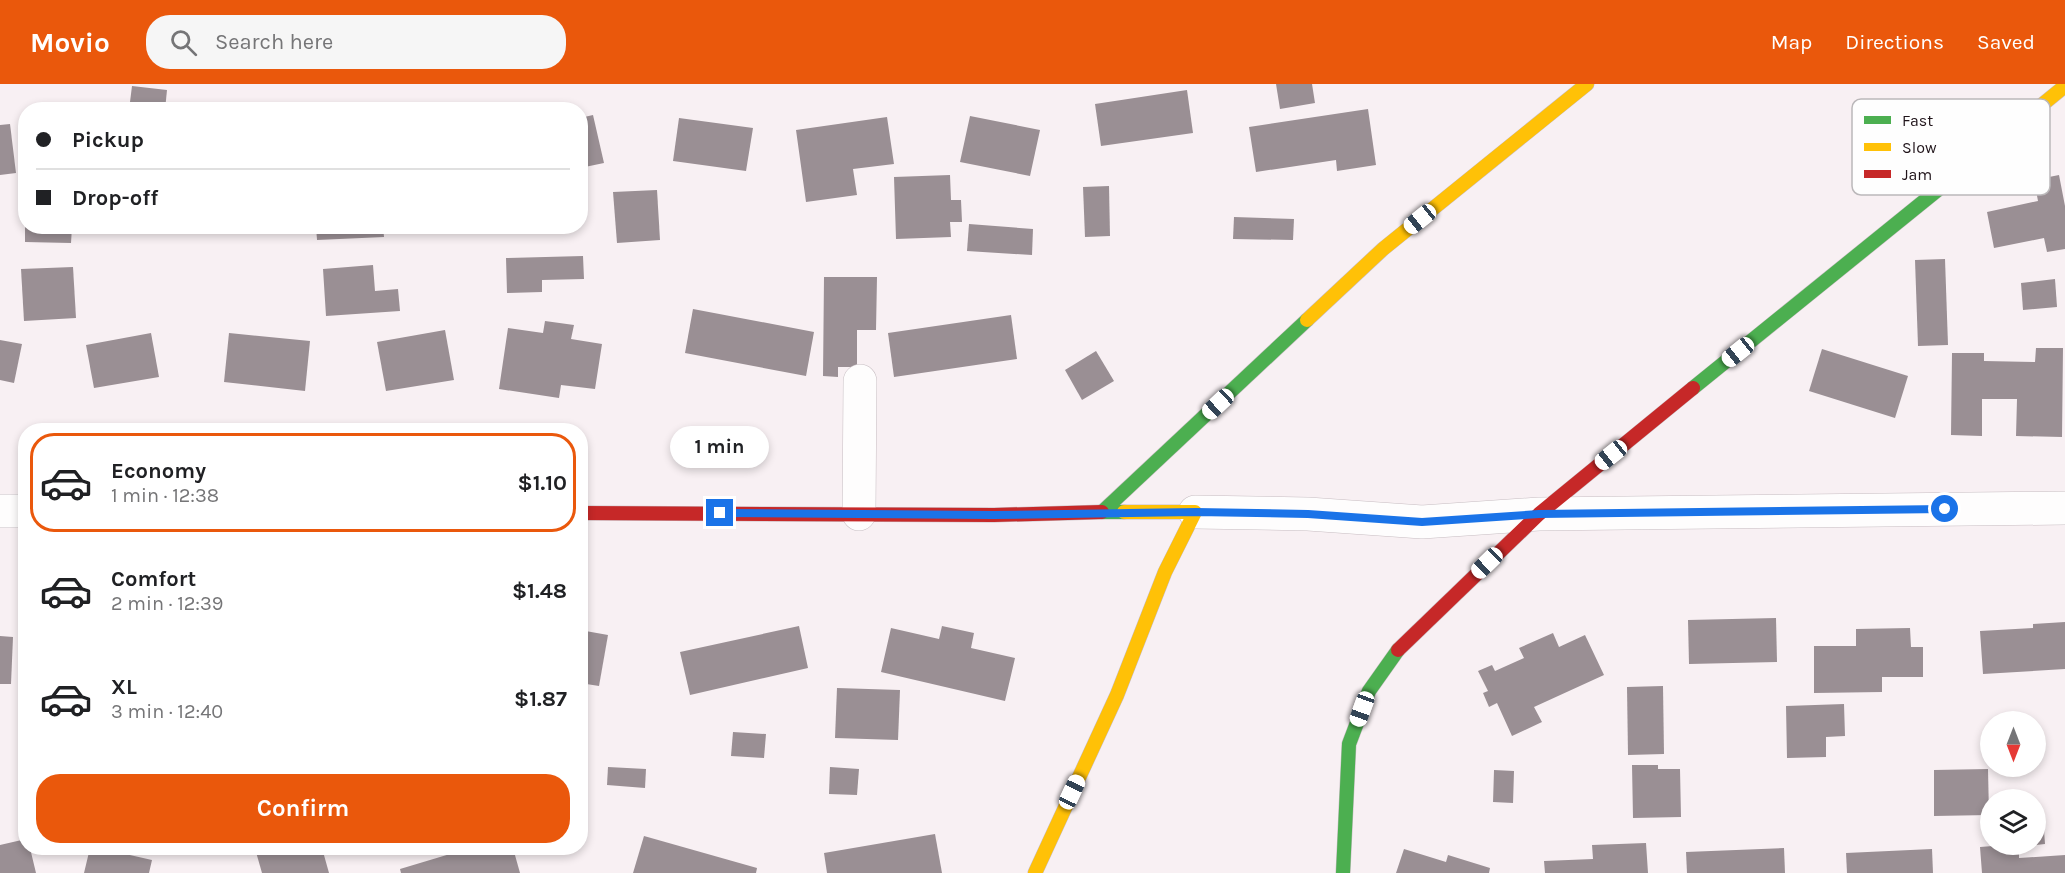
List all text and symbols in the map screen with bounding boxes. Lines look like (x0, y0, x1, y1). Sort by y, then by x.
search box (146, 15, 566, 69)
text: Movio (30, 26, 110, 59)
icon: search (167, 26, 200, 59)
text: Search here (215, 29, 333, 55)
text: Map (1771, 30, 1812, 54)
text: Directions (1845, 30, 1944, 54)
text: Saved (1977, 30, 2035, 54)
legend (1852, 99, 2050, 195)
text: Fast (1902, 111, 1933, 130)
text: Pickup (72, 127, 144, 153)
text: Slow (1902, 138, 1937, 157)
text: Jam (1902, 165, 1932, 184)
text: Drop-off (72, 185, 158, 211)
car (1400, 201, 1440, 237)
car (1718, 334, 1758, 370)
car (1199, 385, 1237, 423)
callout: 1 min (670, 426, 770, 468)
text: 1 min (694, 435, 745, 458)
car (1591, 437, 1631, 473)
icon: car (39, 456, 93, 510)
text: Economy (111, 458, 206, 484)
text: $1.10 (518, 470, 567, 496)
text: 1 min · 12:38 (111, 484, 219, 507)
route start (1931, 495, 1958, 522)
route end (706, 499, 733, 526)
car (1468, 544, 1506, 582)
icon: car (39, 564, 93, 618)
text: Comfort (111, 566, 196, 592)
text: $1.48 (512, 578, 567, 604)
text: 2 min · 12:39 (111, 592, 223, 615)
icon: car (39, 672, 93, 726)
text: XL (111, 674, 137, 700)
text: $1.87 (514, 686, 567, 712)
car (1347, 689, 1377, 729)
text: 3 min · 12:40 (111, 700, 223, 723)
north arrow (1980, 711, 2046, 777)
map controls (1980, 711, 2046, 855)
car (1056, 772, 1088, 812)
button: Confirm (36, 774, 570, 843)
button: layers (1980, 789, 2046, 855)

